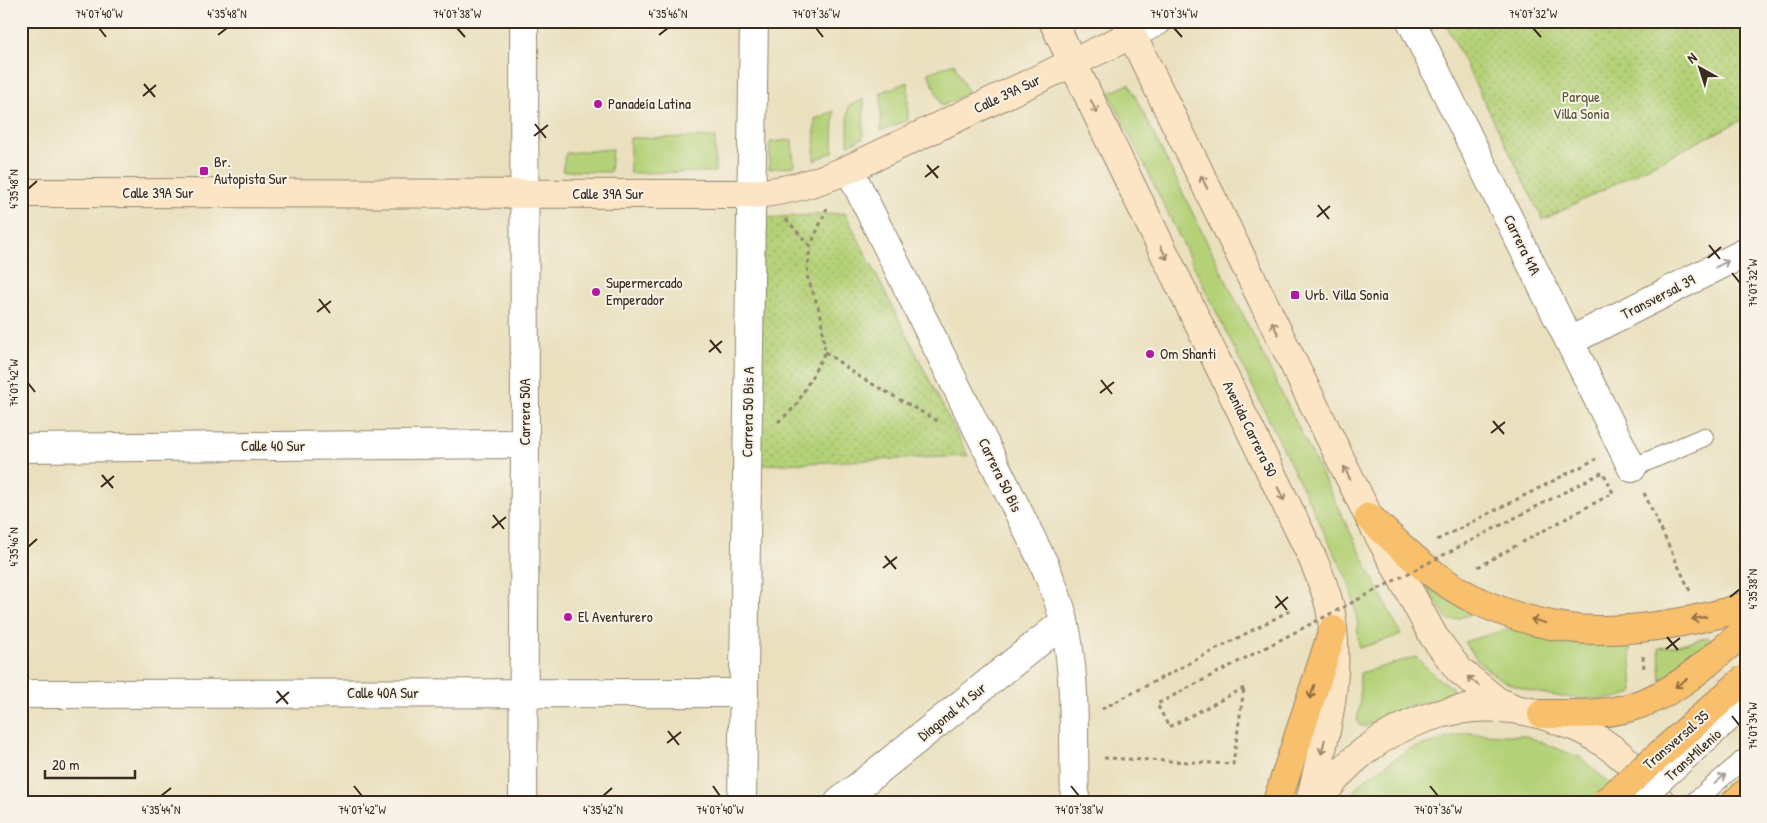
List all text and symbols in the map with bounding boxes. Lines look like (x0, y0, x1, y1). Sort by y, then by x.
text: 74°07'40"W (75, 5, 123, 22)
text: 4°35'48"N (207, 5, 247, 22)
text: 74°07'38"W (433, 5, 482, 22)
text: 4°35'46"N (648, 5, 688, 22)
text: 74°07'36"W (792, 5, 840, 22)
text: 74°07'34"W (1150, 5, 1198, 22)
text: 74°07'32"W (1509, 5, 1558, 22)
north arrow (1674, 42, 1724, 92)
text: N (1683, 47, 1701, 67)
street label: Calle 39A Sur (970, 69, 1044, 118)
park label: Parque Villa Sonia (1553, 86, 1609, 124)
place label: Panadeía Latina (608, 93, 691, 114)
marker: Panadeía Latina (592, 98, 604, 110)
one-way arrow (1089, 99, 1099, 114)
place label: Br. Autopista Sur (214, 151, 287, 189)
marker: Br. Autopista Sur (198, 165, 210, 177)
text: 4°35'48"N (5, 169, 22, 209)
one-way arrow (1199, 175, 1208, 190)
street label: Calle 39A Sur (122, 182, 194, 203)
street label: Calle 39A Sur (572, 183, 644, 204)
street label: Carrera 41A (1499, 211, 1546, 279)
one-way arrow (1159, 246, 1169, 261)
text: 74°07'32"W (1744, 258, 1761, 307)
one-way arrow (1715, 259, 1730, 269)
street label: Transversal 39 (1617, 269, 1699, 324)
place label: Supermercado Emperador (606, 272, 683, 310)
place label: Urb. Villa Sonia (1305, 284, 1389, 305)
marker: Supermercado Emperador (590, 286, 602, 298)
marker: Urb. Villa Sonia (1289, 289, 1301, 301)
one-way arrow (1270, 320, 1280, 335)
place label: Om Shanti (1160, 343, 1216, 364)
marker: Om Shanti (1144, 348, 1156, 360)
text: 74°07'42"W (5, 359, 22, 407)
street label: Carrera 50 Bis A (736, 366, 759, 458)
street label: Avenida Carrera 50 (1218, 377, 1283, 481)
street label: Carrera 50A (514, 378, 535, 446)
street label: Carrera 50 Bis (973, 434, 1028, 516)
street label: Calle 40 Sur (241, 435, 305, 456)
one-way arrow (1342, 466, 1352, 481)
one-way arrow (1277, 486, 1286, 501)
text: 4°35'46"N (5, 527, 22, 567)
text: 4°35'38"N (1744, 569, 1761, 609)
place label: El Aventurero (578, 606, 653, 627)
marker: El Aventurero (562, 611, 574, 623)
one-way arrow (1691, 614, 1707, 624)
one-way arrow (1530, 616, 1546, 625)
one-way arrow (1467, 676, 1480, 687)
street label: Diagonal 41 Sur (913, 677, 990, 746)
one-way arrow (1674, 678, 1688, 688)
street label: Calle 40A Sur (347, 682, 419, 703)
one-way arrow (1307, 684, 1317, 700)
text: 74°07'34"W (1744, 702, 1761, 750)
street label: Transversal 35 (1638, 705, 1714, 774)
street label: TransMilenio (1660, 724, 1726, 786)
one-way arrow (1318, 739, 1327, 755)
scale bar (45, 748, 135, 780)
text: 20 m (52, 754, 79, 775)
one-way arrow (1714, 773, 1727, 785)
text: 4°35'44"N (142, 801, 180, 818)
text: 74°07'42"W (338, 801, 386, 818)
text: 4°35'42"N (583, 801, 623, 818)
text: 74°07'40"W (696, 801, 744, 818)
text: 74°07'38"W (1055, 801, 1104, 818)
text: 74°07'36"W (1414, 801, 1462, 818)

